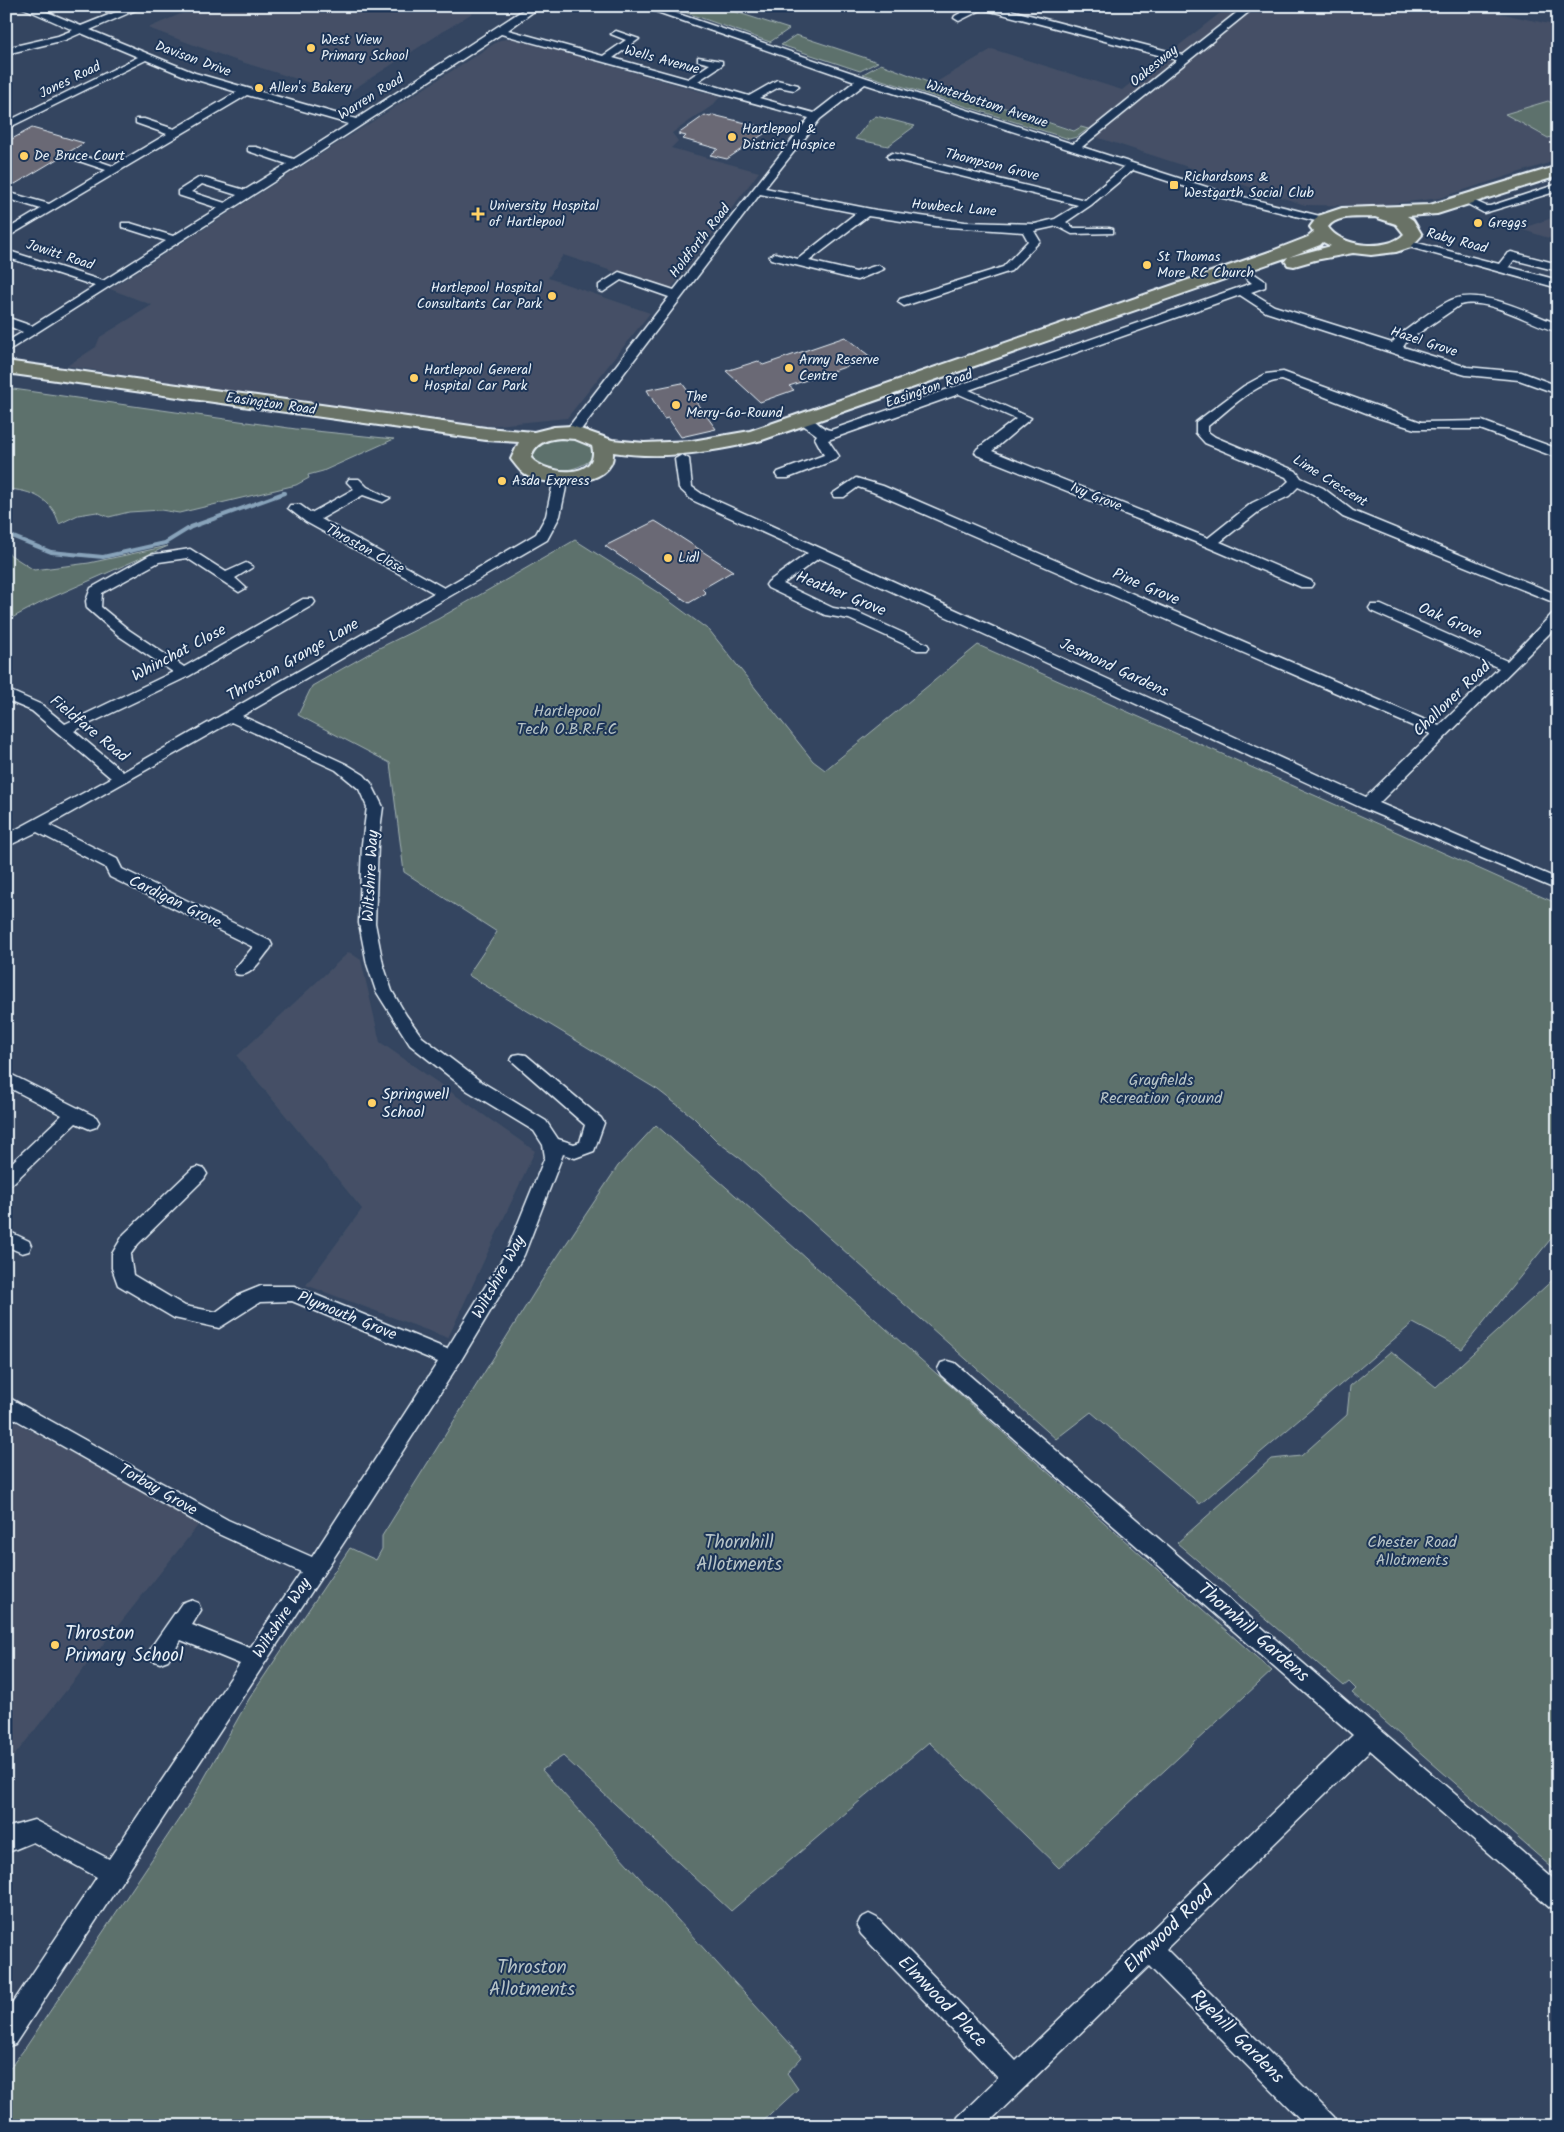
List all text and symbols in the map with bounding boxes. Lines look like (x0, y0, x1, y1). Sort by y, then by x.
place label: West View Primary School (321, 29, 409, 67)
street label: Davison Drive (152, 35, 235, 83)
street label: Wells Avenue (622, 39, 703, 81)
street label: Oakesway (1125, 39, 1183, 92)
marker: West View Primary School (305, 42, 317, 54)
street label: Jones Road (35, 55, 106, 104)
street label: Warren Road (334, 67, 409, 126)
street label: Winterbottom Avenue (923, 74, 1051, 134)
place label: Allen's Bakery (269, 77, 352, 99)
marker: Allen's Bakery (253, 82, 265, 94)
place label: Hartlepool & District Hospice (742, 118, 836, 156)
marker: Hartlepool & District Hospice (726, 131, 738, 143)
street label: Thompson Grove (943, 143, 1042, 187)
place label: De Bruce Court (34, 145, 125, 167)
marker: De Bruce Court (18, 150, 30, 162)
place label: Richardsons & Westgarth Social Club (1184, 166, 1315, 204)
marker: Richardsons & Westgarth Social Club (1168, 179, 1180, 191)
street label: Howbeck Lane (911, 193, 998, 223)
place label: University Hospital of Hartlepool (489, 195, 600, 233)
street label: Holdforth Road (664, 198, 737, 283)
marker: University Hospital of Hartlepool (471, 207, 485, 221)
place label: Greggs (1488, 212, 1527, 234)
marker: Greggs (1472, 217, 1484, 229)
street label: Raby Road (1424, 222, 1491, 260)
street label: Jowitt Road (23, 234, 98, 277)
place label: St Thomas More RC Church (1157, 246, 1254, 284)
marker: St Thomas More RC Church (1141, 259, 1153, 271)
place label: Hartlepool Hospital Consultants Car Park (417, 277, 543, 315)
marker: Hartlepool Hospital Consultants Car Park (546, 290, 558, 302)
street label: Hazel Grove (1388, 321, 1461, 363)
place label: Army Reserve Centre (799, 349, 880, 387)
place label: Hartlepool General Hospital Car Park (424, 359, 532, 397)
marker: Army Reserve Centre (783, 362, 795, 374)
street label: Easington Road (882, 363, 977, 414)
marker: Hartlepool General Hospital Car Park (408, 372, 420, 384)
place label: The Merry-Go-Round (686, 386, 784, 424)
street label: Easington Road (224, 387, 319, 421)
marker: The Merry-Go-Round (670, 399, 682, 411)
street label: Lime Crescent (1288, 449, 1372, 513)
place label: Asda Express (512, 470, 589, 492)
marker: Asda Express (496, 475, 508, 487)
street label: Ivy Grove (1067, 477, 1126, 518)
street label: Throston Close (322, 518, 409, 580)
place label: Lidl (678, 547, 700, 569)
marker: Lidl (662, 552, 674, 564)
street label: Pine Grove (1108, 562, 1184, 612)
street label: Heather Grove (792, 565, 890, 623)
street label: Oak Grove (1414, 596, 1486, 646)
street label: Throston Grange Lane (222, 612, 364, 708)
street label: Whinchat Close (127, 618, 231, 688)
street label: Jesmond Gardens (1055, 632, 1173, 704)
street label: Challoner Road (1407, 654, 1497, 743)
street label: Fieldfare Road (44, 689, 135, 769)
park label: Hartlepool Tech O.B.R.F.C (517, 699, 617, 742)
street label: Wiltshire Way (356, 829, 386, 923)
street label: Cardigan Grove (124, 869, 226, 935)
park label: Grayfields Recreation Ground (1100, 1068, 1223, 1111)
place label: Springwell School (382, 1082, 449, 1125)
marker: Springwell School (366, 1097, 378, 1109)
street label: Wiltshire Way (466, 1230, 532, 1323)
street label: Plymouth Grove (294, 1285, 400, 1347)
street label: Torbay Grove (114, 1457, 202, 1523)
park label: Thornhill Allotments (696, 1528, 782, 1580)
park label: Chester Road Allotments (1367, 1530, 1458, 1573)
street label: Wiltshire Way (246, 1572, 318, 1663)
street label: Thornhill Gardens (1190, 1576, 1316, 1690)
place label: Throston Primary School (65, 1619, 184, 1671)
marker: Throston Primary School (49, 1639, 61, 1651)
street label: Elmwood Road (1117, 1879, 1222, 1981)
street label: Elmwood Place (890, 1949, 994, 2055)
park label: Throston Allotments (489, 1953, 575, 2005)
street label: Ryehill Gardens (1183, 1983, 1291, 2091)

